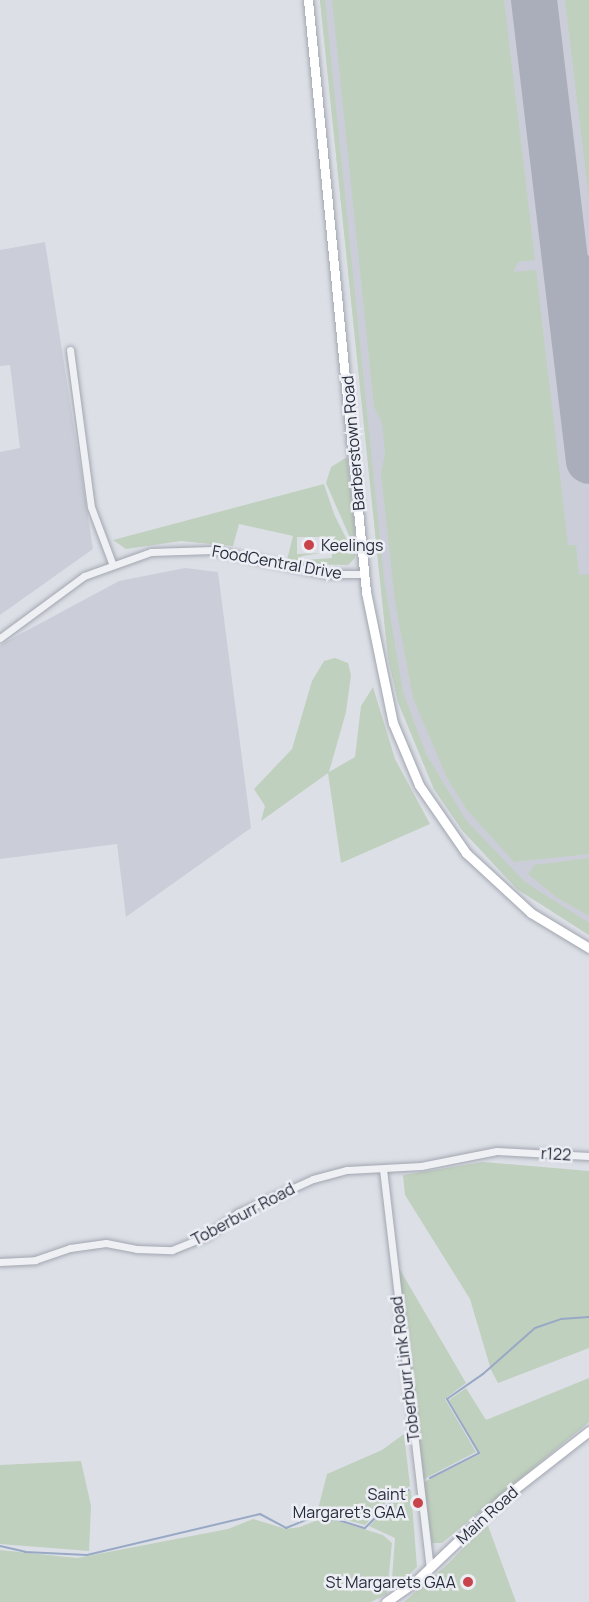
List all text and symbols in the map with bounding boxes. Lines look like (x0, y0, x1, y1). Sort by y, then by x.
street label: Barberstown Road (338, 375, 368, 511)
place label: Keelings (321, 535, 383, 555)
marker: Keelings (302, 538, 316, 552)
street label: FoodCentral Drive (211, 541, 343, 583)
street label: r122 (540, 1144, 572, 1164)
street label: Toberburr Road (188, 1179, 298, 1249)
street label: Toberburr Link Road (387, 1295, 423, 1443)
street label: Main Road (452, 1482, 522, 1548)
place label: Saint Margaret's GAA (293, 1484, 406, 1522)
marker: Saint Margaret's GAA (411, 1496, 425, 1510)
place label: St Margarets GAA (326, 1572, 456, 1592)
marker: St Margarets GAA (461, 1575, 475, 1589)

